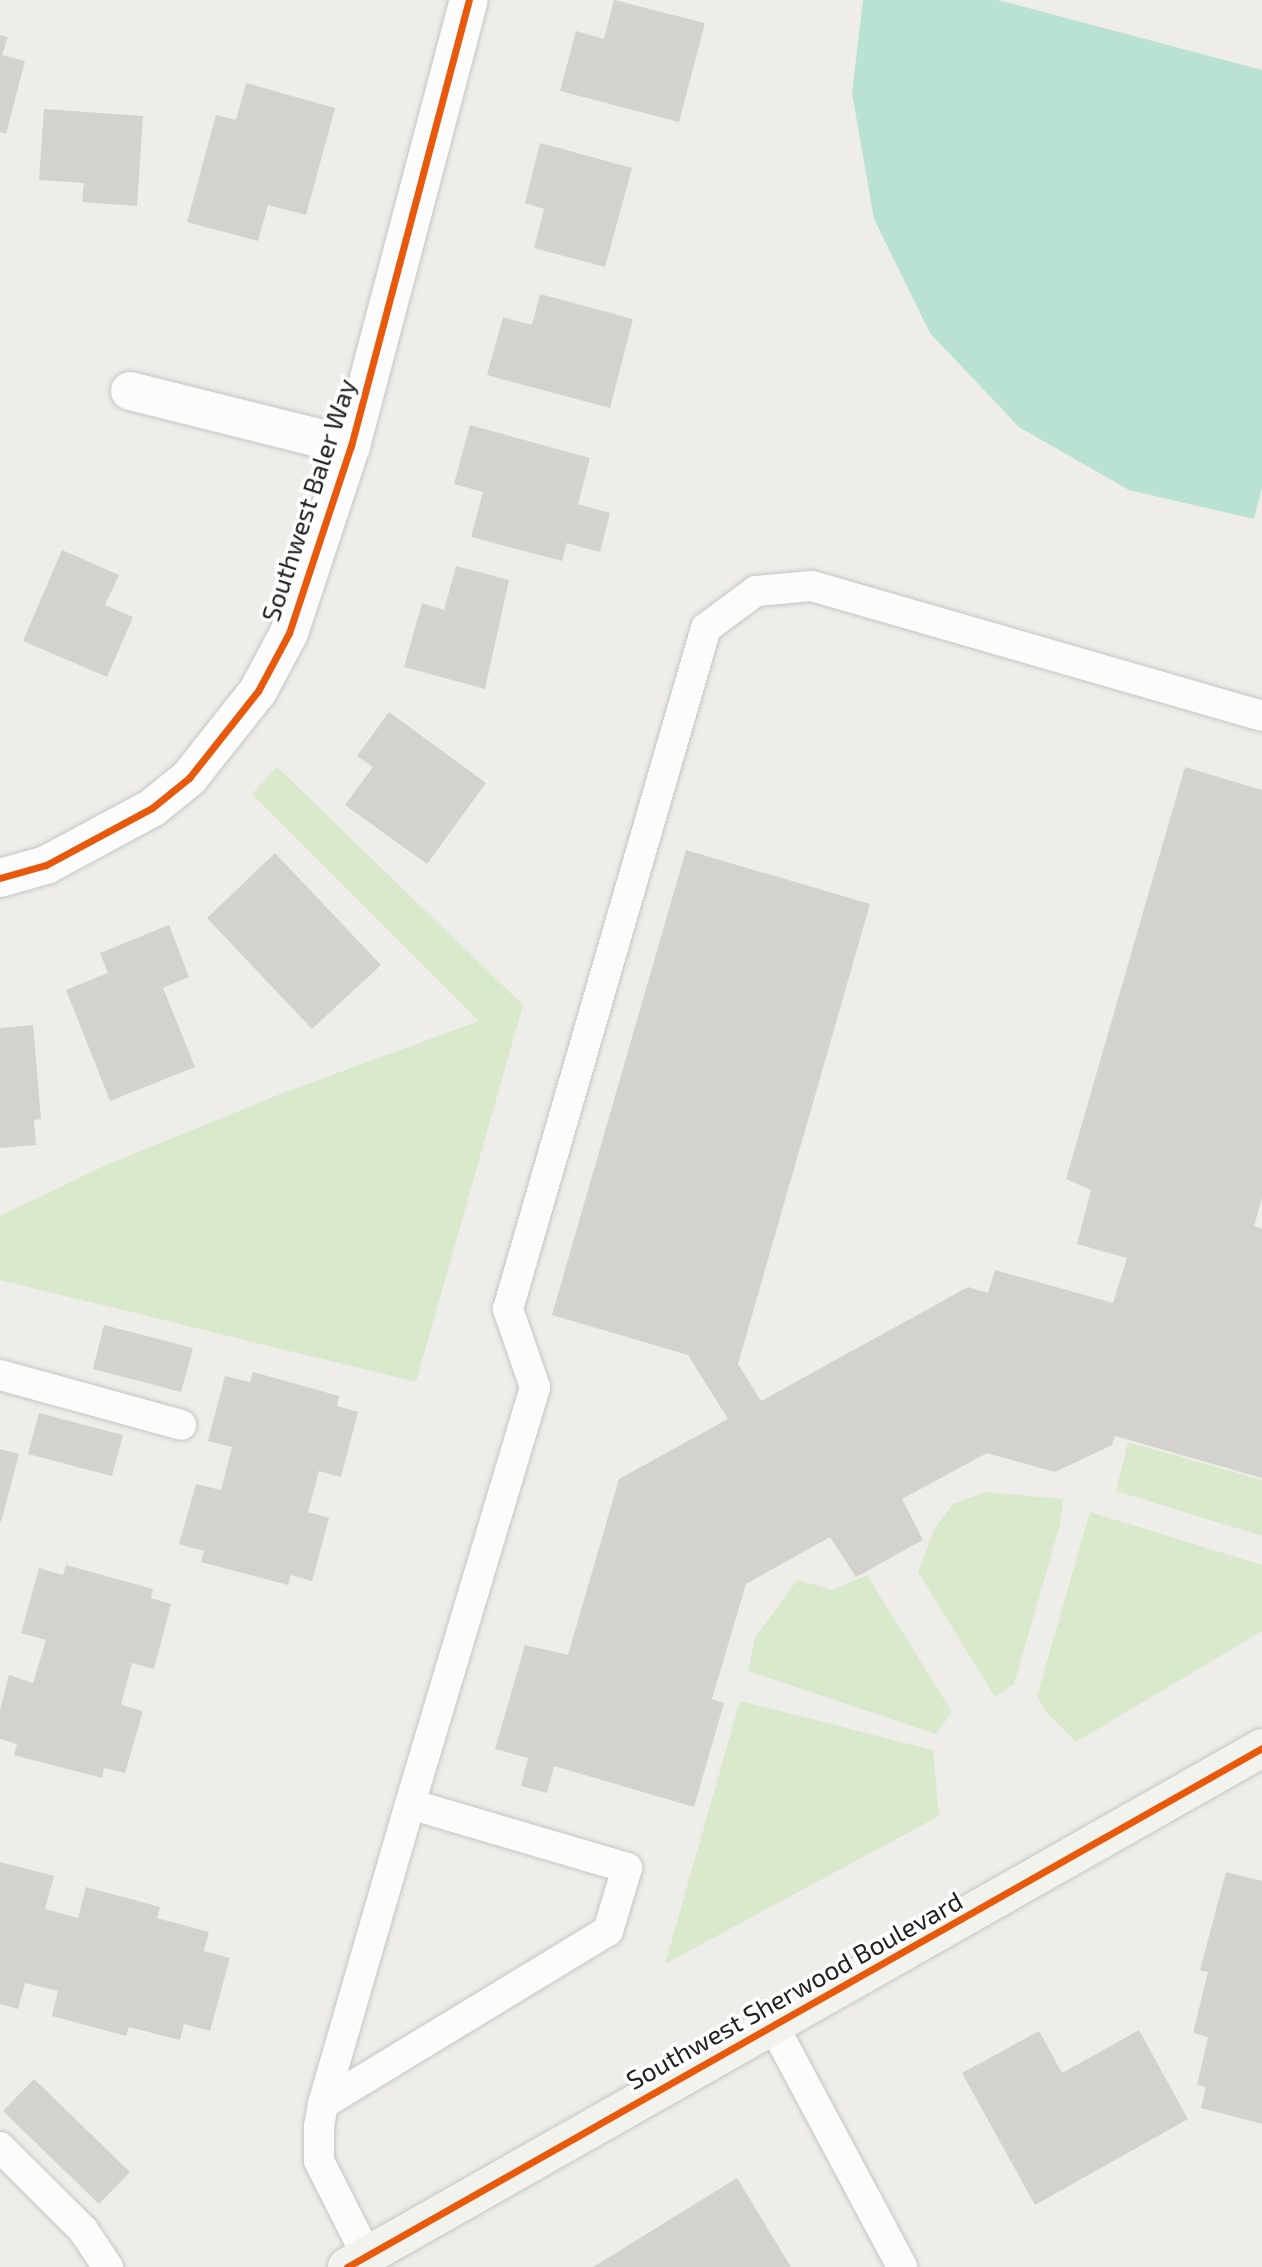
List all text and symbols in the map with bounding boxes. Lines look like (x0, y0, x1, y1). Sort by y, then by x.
street label: Southwest Baler Way (254, 374, 362, 626)
street label: Southwest Sherwood Boulevard (621, 1884, 967, 2096)

